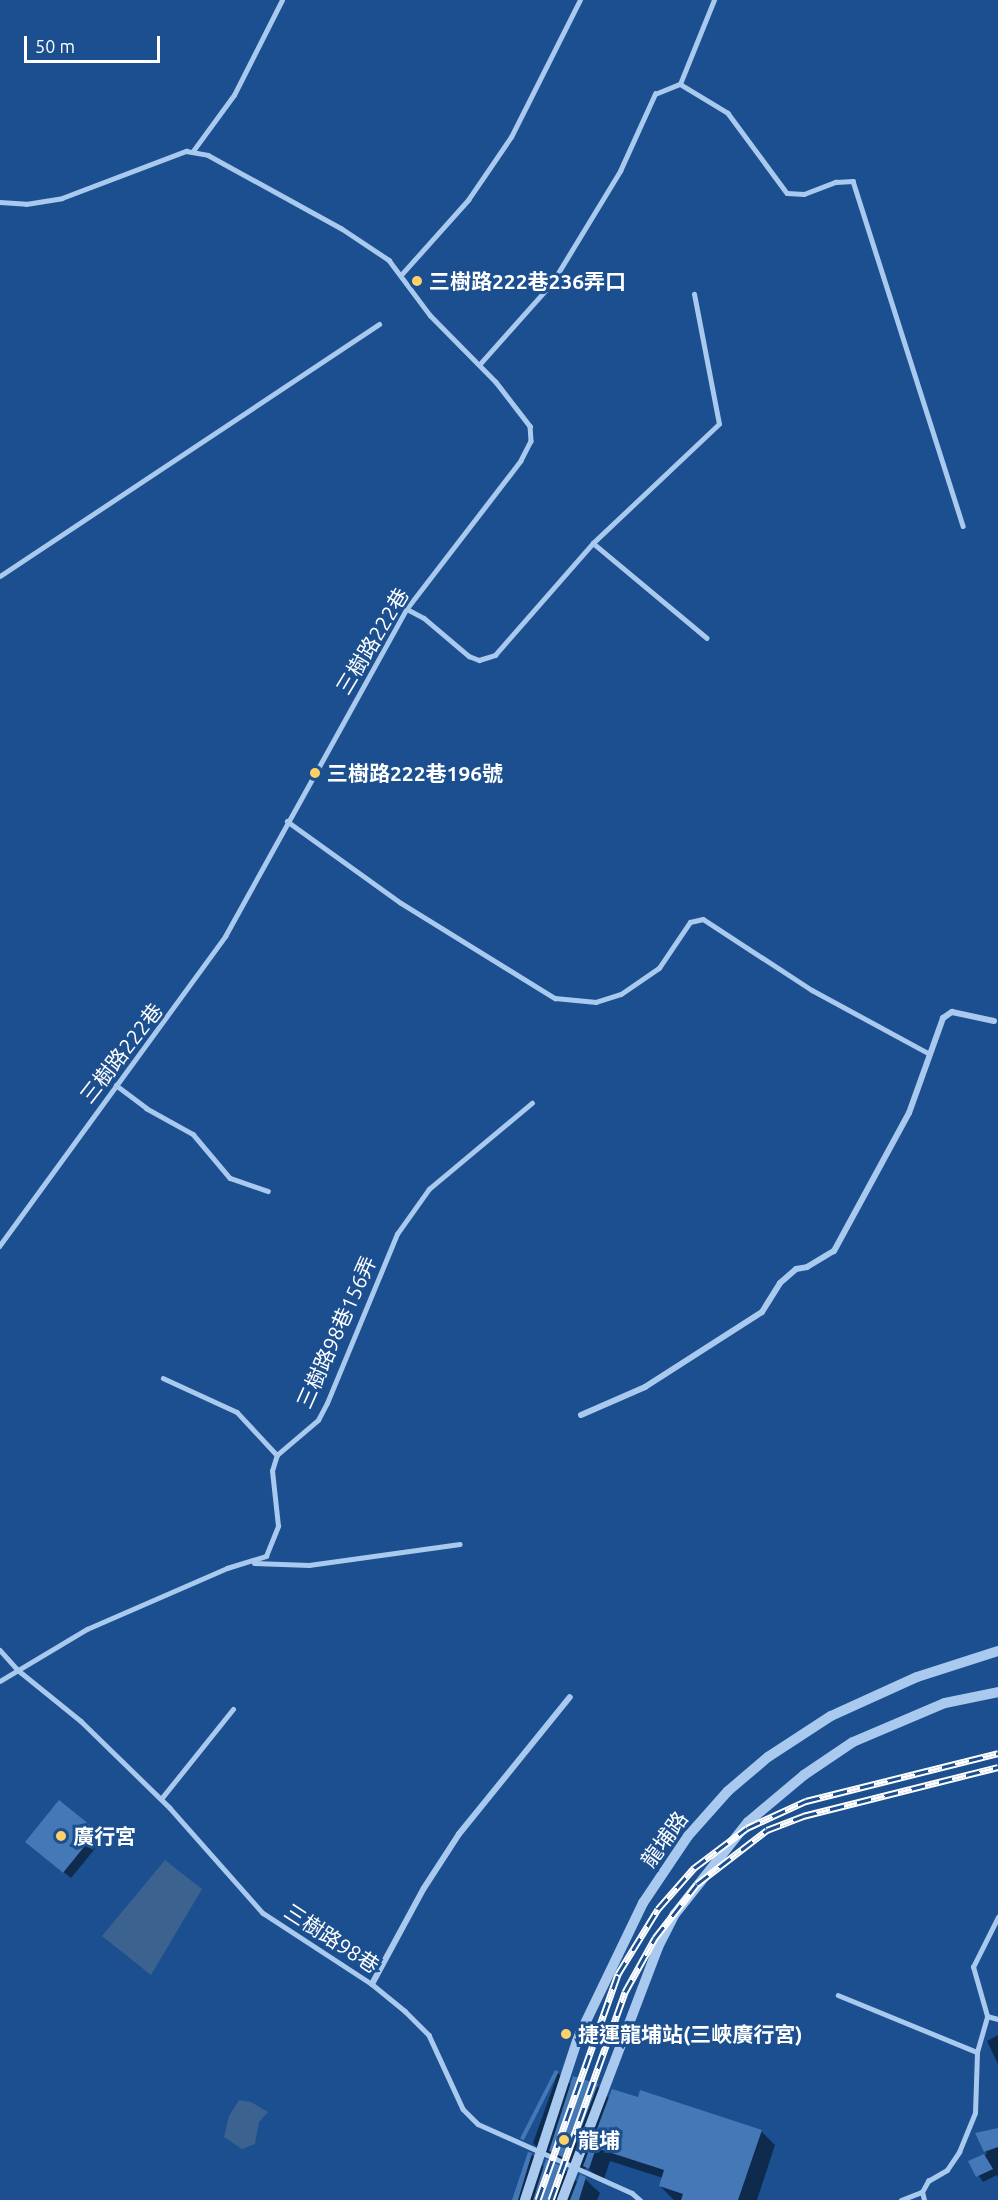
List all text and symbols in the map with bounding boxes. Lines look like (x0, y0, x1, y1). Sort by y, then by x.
scale bar (27, 24, 164, 62)
text: 50 m (35, 36, 75, 56)
place label: 三樹路222巷236弄口 (429, 268, 626, 294)
marker: 三樹路222巷236弄口 (410, 274, 424, 288)
street label: 三樹路222巷 (330, 583, 414, 699)
place label: 三樹路222巷196號 (327, 760, 503, 786)
marker: 三樹路222巷196號 (308, 766, 322, 780)
street label: 三樹路222巷 (74, 998, 168, 1108)
street label: 三樹路98巷156弄 (291, 1252, 381, 1412)
street label: 龍埔路 (635, 1806, 693, 1872)
place label: 廣行宮 (73, 1823, 136, 1849)
marker: 廣行宮 (54, 1829, 68, 1843)
street label: 三樹路98巷 (280, 1898, 384, 1978)
place label: 捷運龍埔站(三峽廣行宮) (578, 2021, 803, 2047)
marker: 捷運龍埔站(三峽廣行宮) (559, 2027, 573, 2041)
place label: 龍埔 (578, 2127, 620, 2153)
marker: 龍埔 (555, 2131, 573, 2149)

